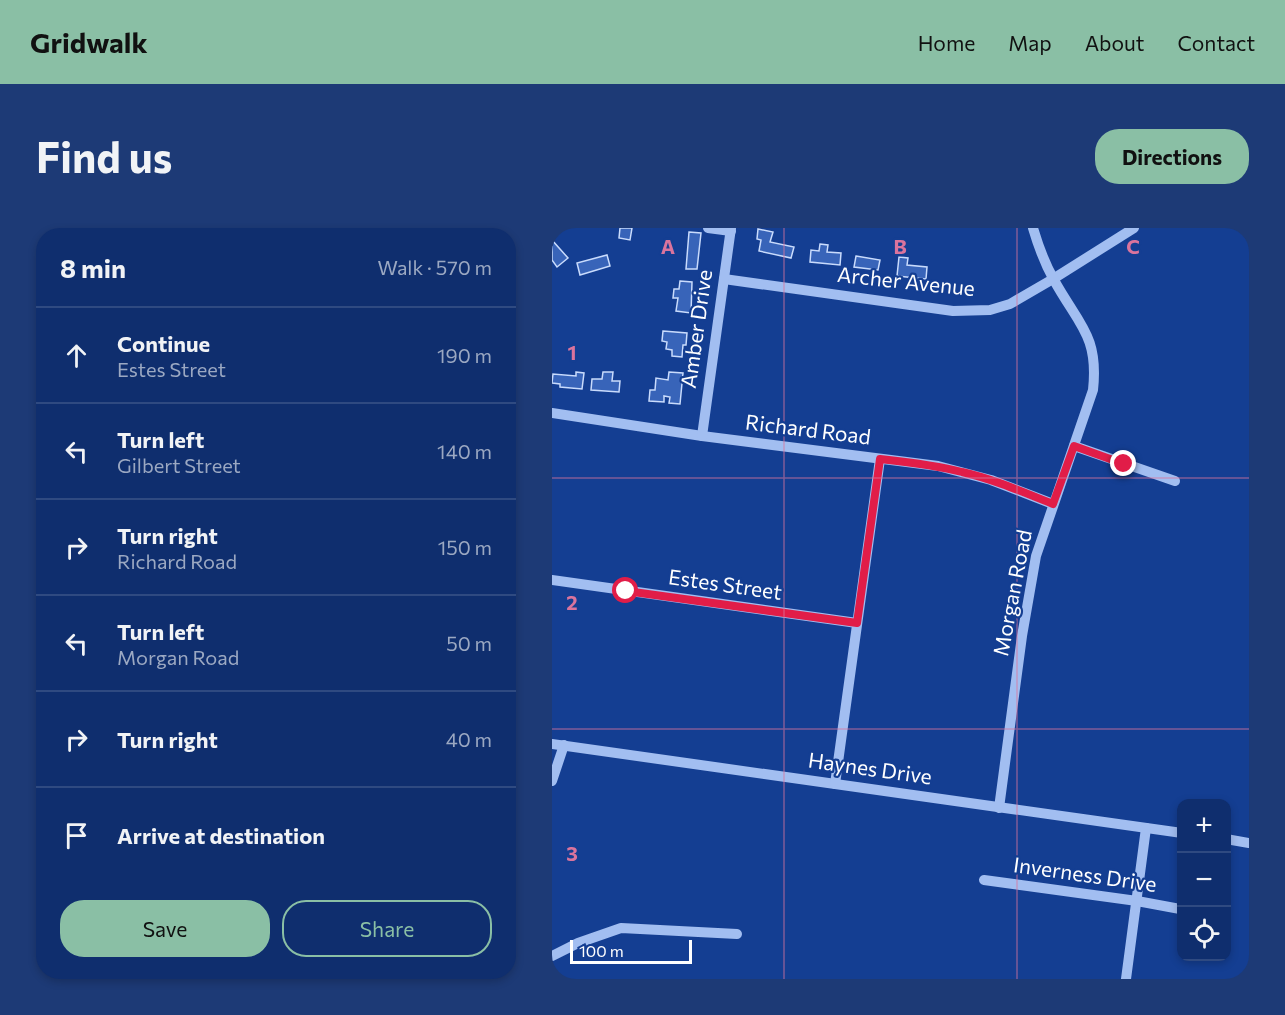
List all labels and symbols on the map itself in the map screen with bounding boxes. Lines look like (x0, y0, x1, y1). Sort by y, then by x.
text: A (661, 234, 675, 258)
text: B (893, 234, 907, 258)
text: C (1126, 234, 1140, 258)
street label: Archer Avenue (836, 261, 976, 300)
street label: Amber Drive (675, 268, 716, 390)
text: 1 (567, 340, 577, 364)
street label: Richard Road (744, 408, 872, 449)
route end (1110, 450, 1136, 476)
street label: Morgan Road (987, 527, 1036, 658)
street label: Estes Street (667, 563, 784, 604)
route start (612, 577, 638, 603)
text: 2 (566, 590, 578, 614)
street label: Haynes Drive (807, 746, 934, 789)
text: 3 (566, 841, 578, 865)
street label: Inverness Drive (1012, 851, 1158, 896)
scale bar (570, 937, 692, 964)

